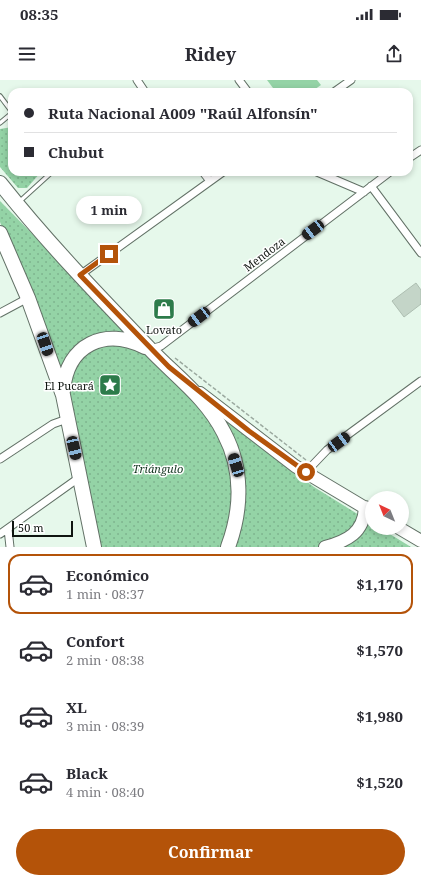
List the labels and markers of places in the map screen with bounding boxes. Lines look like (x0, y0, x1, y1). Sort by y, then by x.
shop icon: Lovato (151, 296, 177, 322)
place label: Lovato (146, 322, 182, 337)
place icon: El Pucará (97, 372, 123, 398)
place label: El Pucará (44, 378, 94, 393)

